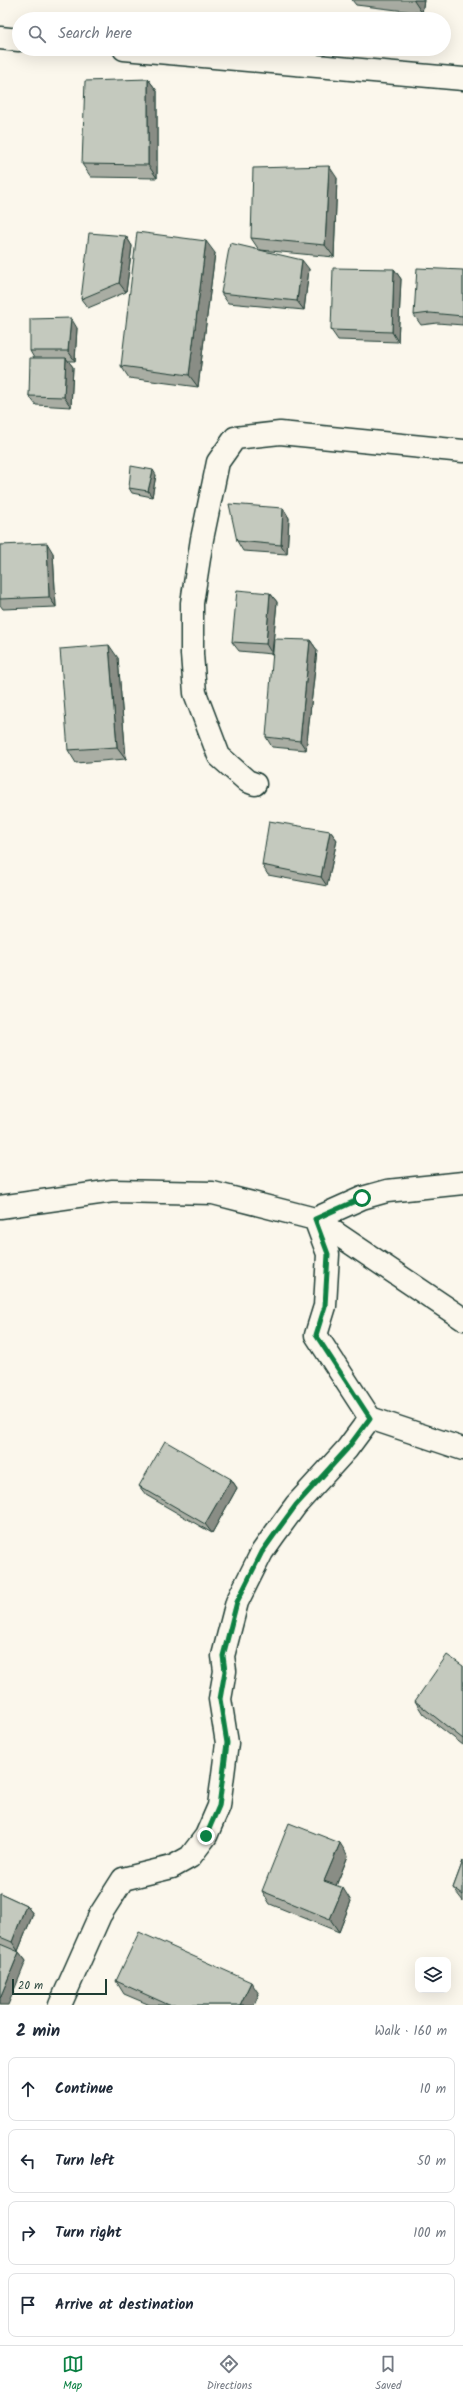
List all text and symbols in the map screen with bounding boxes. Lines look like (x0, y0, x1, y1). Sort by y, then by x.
search box (12, 12, 451, 56)
text: Search here (58, 22, 132, 46)
icon: search (26, 23, 48, 45)
route start (353, 1189, 371, 1207)
route end (197, 1827, 215, 1845)
map controls (415, 1957, 451, 1993)
button: layers (415, 1957, 451, 1993)
scale bar (12, 1977, 107, 1996)
text: 20 m (18, 1977, 43, 1995)
text: 2 min (16, 2018, 60, 2045)
text: Walk · 160 m (375, 2021, 447, 2042)
text: Continue (55, 2077, 113, 2101)
icon: ahead (17, 2078, 39, 2100)
text: 10 m (420, 2079, 446, 2100)
text: Turn left (55, 2149, 115, 2173)
icon: left (17, 2150, 39, 2172)
text: 50 m (417, 2151, 446, 2172)
text: Turn right (55, 2221, 122, 2245)
icon: right (17, 2222, 39, 2244)
text: 100 m (413, 2223, 446, 2244)
text: Arrive at destination (55, 2293, 194, 2317)
icon: arrive (17, 2294, 39, 2316)
tab: Map (62, 2353, 84, 2395)
tab: Directions (207, 2353, 252, 2395)
tab: Saved (375, 2353, 401, 2395)

